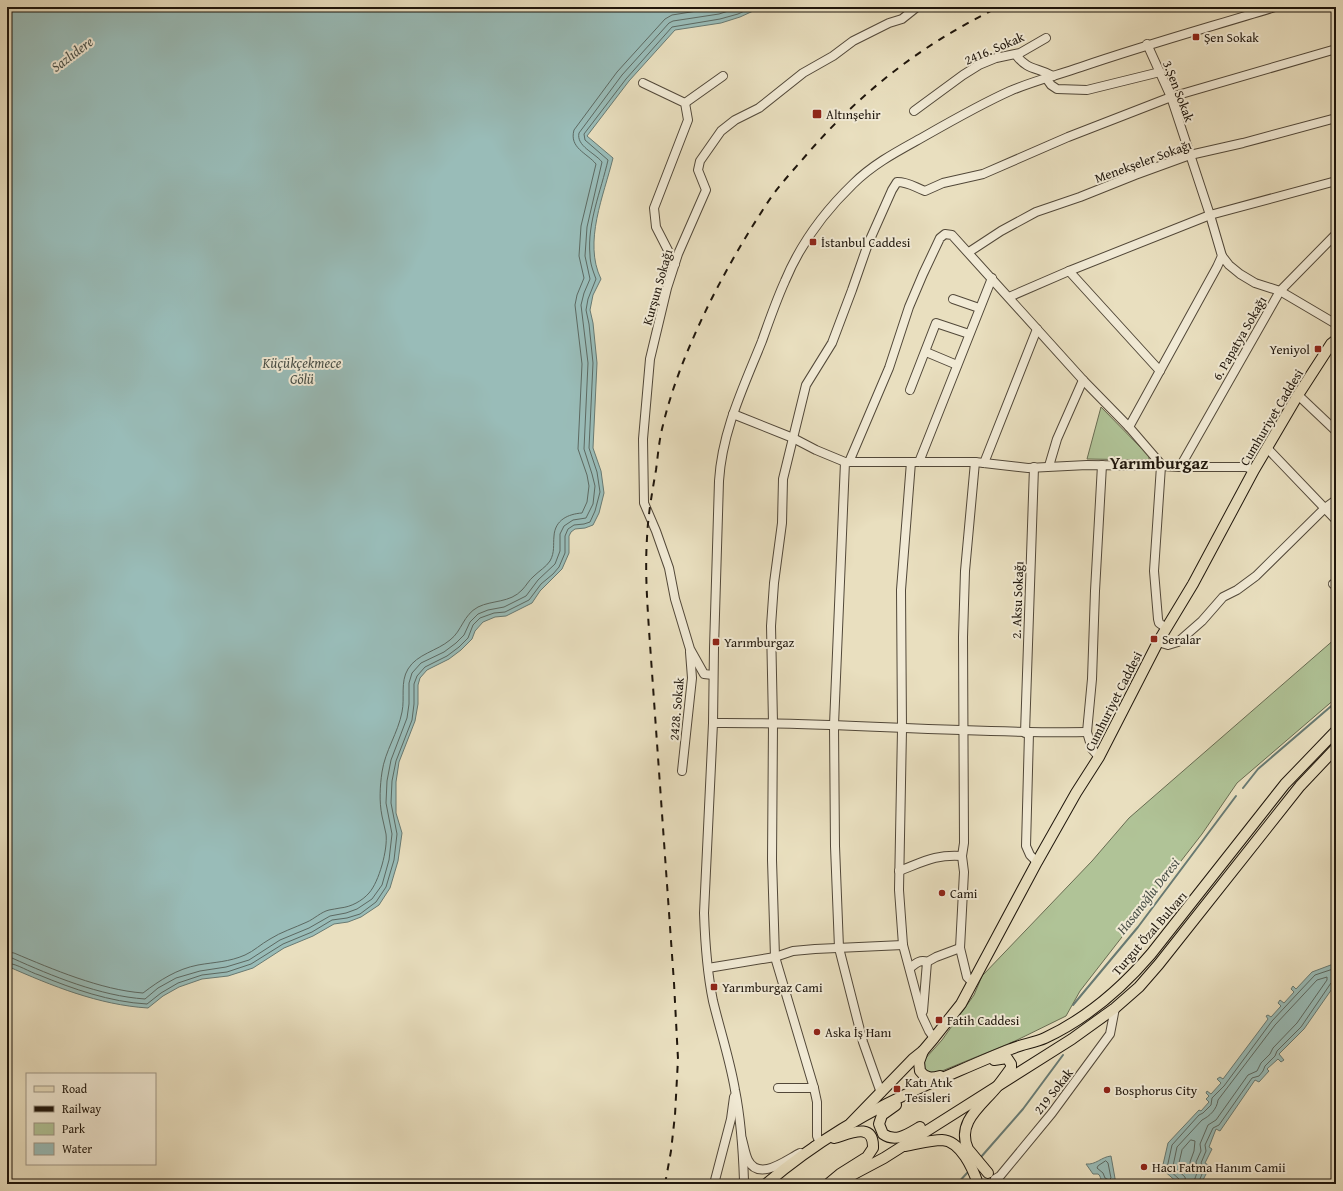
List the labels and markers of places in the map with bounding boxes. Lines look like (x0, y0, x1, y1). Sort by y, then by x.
place label: Şen Sokak (1204, 28, 1259, 47)
marker: Şen Sokak (1191, 32, 1201, 42)
place label: Altınşehir (826, 105, 881, 124)
marker: Altınşehir (811, 108, 823, 120)
place label: İstanbul Caddesi (821, 233, 911, 252)
marker: İstanbul Caddesi (808, 237, 818, 247)
place label: Yeniyol (1269, 340, 1310, 359)
marker: Yeniyol (1313, 344, 1323, 354)
place label: Seralar (1162, 630, 1202, 649)
place label: Yarımburgaz (724, 633, 795, 652)
marker: Seralar (1149, 634, 1159, 644)
marker: Yarımburgaz (711, 637, 721, 647)
place label: Cami (950, 884, 978, 903)
marker: Cami (937, 888, 947, 898)
place label: Yarımburgaz Cami (722, 978, 823, 997)
marker: Yarımburgaz Cami (709, 982, 719, 992)
place label: Fatih Caddesi (947, 1011, 1020, 1030)
marker: Fatih Caddesi (934, 1015, 944, 1025)
place label: Aska İş Hanı (825, 1023, 892, 1042)
marker: Aska İş Hanı (812, 1027, 822, 1037)
place label: Katı Atık Tesisleri (905, 1073, 953, 1107)
place label: Bosphorus City (1115, 1081, 1198, 1100)
marker: Katı Atık Tesisleri (892, 1084, 902, 1094)
marker: Bosphorus City (1102, 1085, 1112, 1095)
place label: Hacı Fatma Hanım Camii (1152, 1158, 1286, 1177)
marker: Hacı Fatma Hanım Camii (1139, 1162, 1149, 1172)

